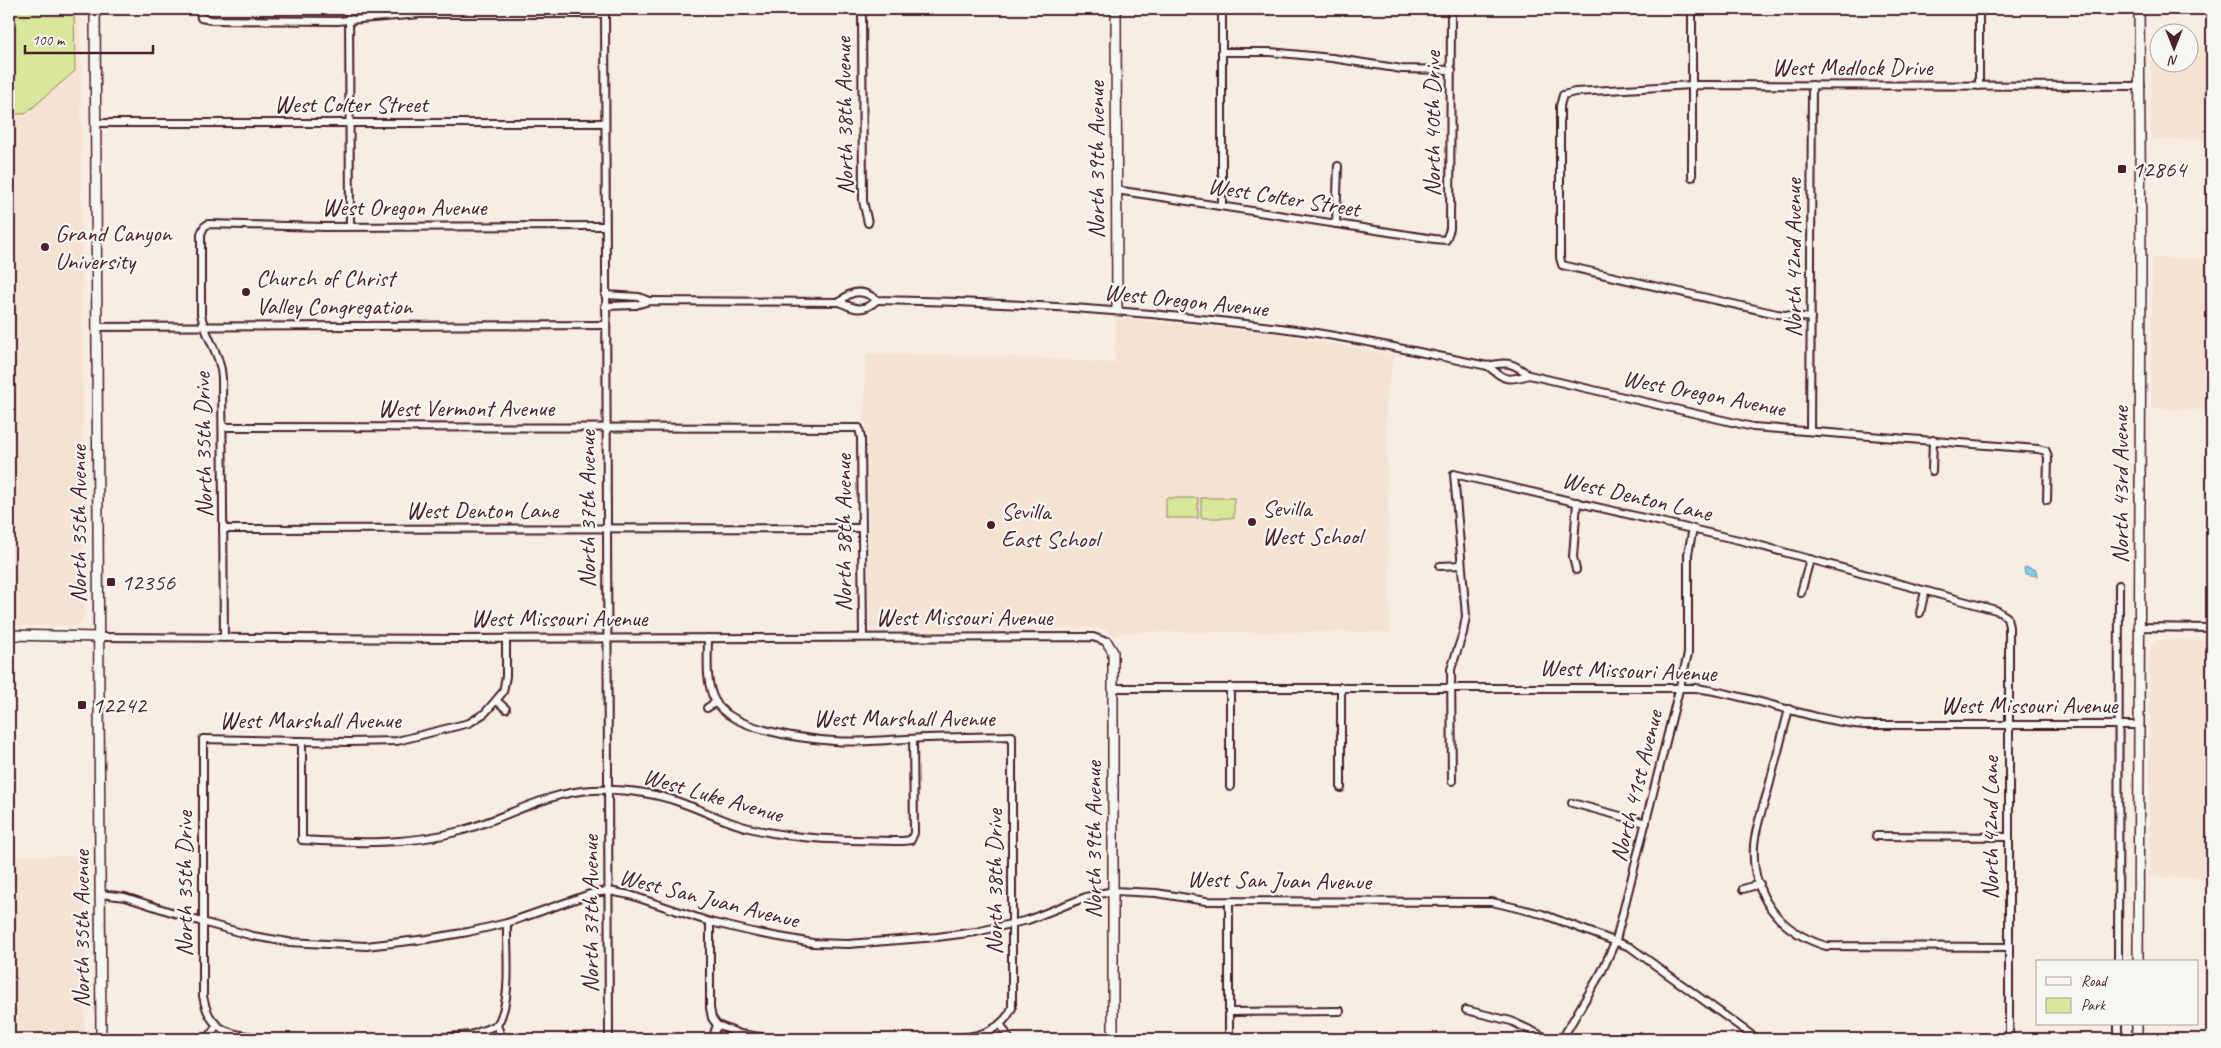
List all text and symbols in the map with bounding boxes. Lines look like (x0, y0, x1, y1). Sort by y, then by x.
scale bar (25, 22, 152, 54)
north arrow (2148, 22, 2198, 72)
text: 100 m (32, 31, 66, 50)
street label: North 38th Avenue (828, 35, 860, 195)
street label: North 40th Drive (1417, 49, 1447, 197)
street label: West Medlock Drive (1772, 52, 1934, 82)
text: N (2167, 52, 2178, 69)
street label: North 39th Avenue (1081, 79, 1111, 239)
street label: West Colter Street (274, 89, 430, 119)
place label: 12864 (2132, 154, 2188, 184)
marker: 12864 (2116, 163, 2128, 175)
street label: West Colter Street (1206, 170, 1364, 224)
street label: North 42nd Avenue (1778, 176, 1808, 338)
street label: West Oregon Avenue (322, 192, 488, 222)
place label: Grand Canyon University (55, 218, 172, 276)
marker: Grand Canyon University (39, 241, 51, 253)
place label: Church of Christ Valley Congregation (256, 263, 414, 321)
street label: West Oregon Avenue (1103, 276, 1272, 324)
marker: Church of Christ Valley Congregation (240, 286, 252, 298)
street label: West Oregon Avenue (1620, 363, 1790, 424)
street label: North 35th Drive (187, 370, 219, 518)
street label: West Vermont Avenue (378, 393, 556, 423)
street label: North 43rd Avenue (2105, 404, 2135, 563)
street label: North 37th Avenue (572, 428, 602, 588)
street label: North 35th Avenue (63, 443, 93, 603)
street label: North 38th Avenue (828, 452, 858, 612)
street label: West Denton Lane (1560, 464, 1717, 528)
place label: Sevilla West School (1262, 493, 1366, 551)
street label: West Denton Lane (406, 495, 560, 525)
place label: Sevilla East School (1001, 496, 1103, 554)
marker: Sevilla West School (1246, 516, 1258, 528)
marker: Sevilla East School (985, 519, 997, 531)
place label: 12356 (121, 567, 176, 597)
marker: 12356 (105, 576, 117, 588)
street label: West Missouri Avenue (876, 602, 1055, 632)
street label: West Missouri Avenue (471, 603, 650, 633)
street label: West Missouri Avenue (1539, 652, 1719, 688)
place label: 12242 (92, 690, 148, 720)
street label: West Missouri Avenue (1941, 690, 2120, 720)
marker: 12242 (76, 699, 88, 711)
street label: West Marshall Avenue (814, 703, 997, 733)
street label: West Marshall Avenue (220, 705, 403, 735)
street label: North 41st Avenue (1603, 705, 1670, 865)
street label: North 42nd Lane (1975, 754, 2005, 900)
street label: North 39th Avenue (1078, 759, 1108, 919)
street label: West Luke Avenue (640, 761, 788, 830)
street label: North 38th Drive (979, 807, 1009, 955)
street label: North 35th Drive (169, 809, 199, 957)
street label: North 37th Avenue (575, 833, 605, 993)
street label: North 35th Avenue (66, 848, 96, 1008)
street label: West San Juan Avenue (616, 861, 804, 935)
street label: West San Juan Avenue (1187, 863, 1373, 897)
legend (2036, 960, 2198, 1026)
text: Road (2081, 972, 2108, 991)
text: Park (2081, 996, 2106, 1015)

